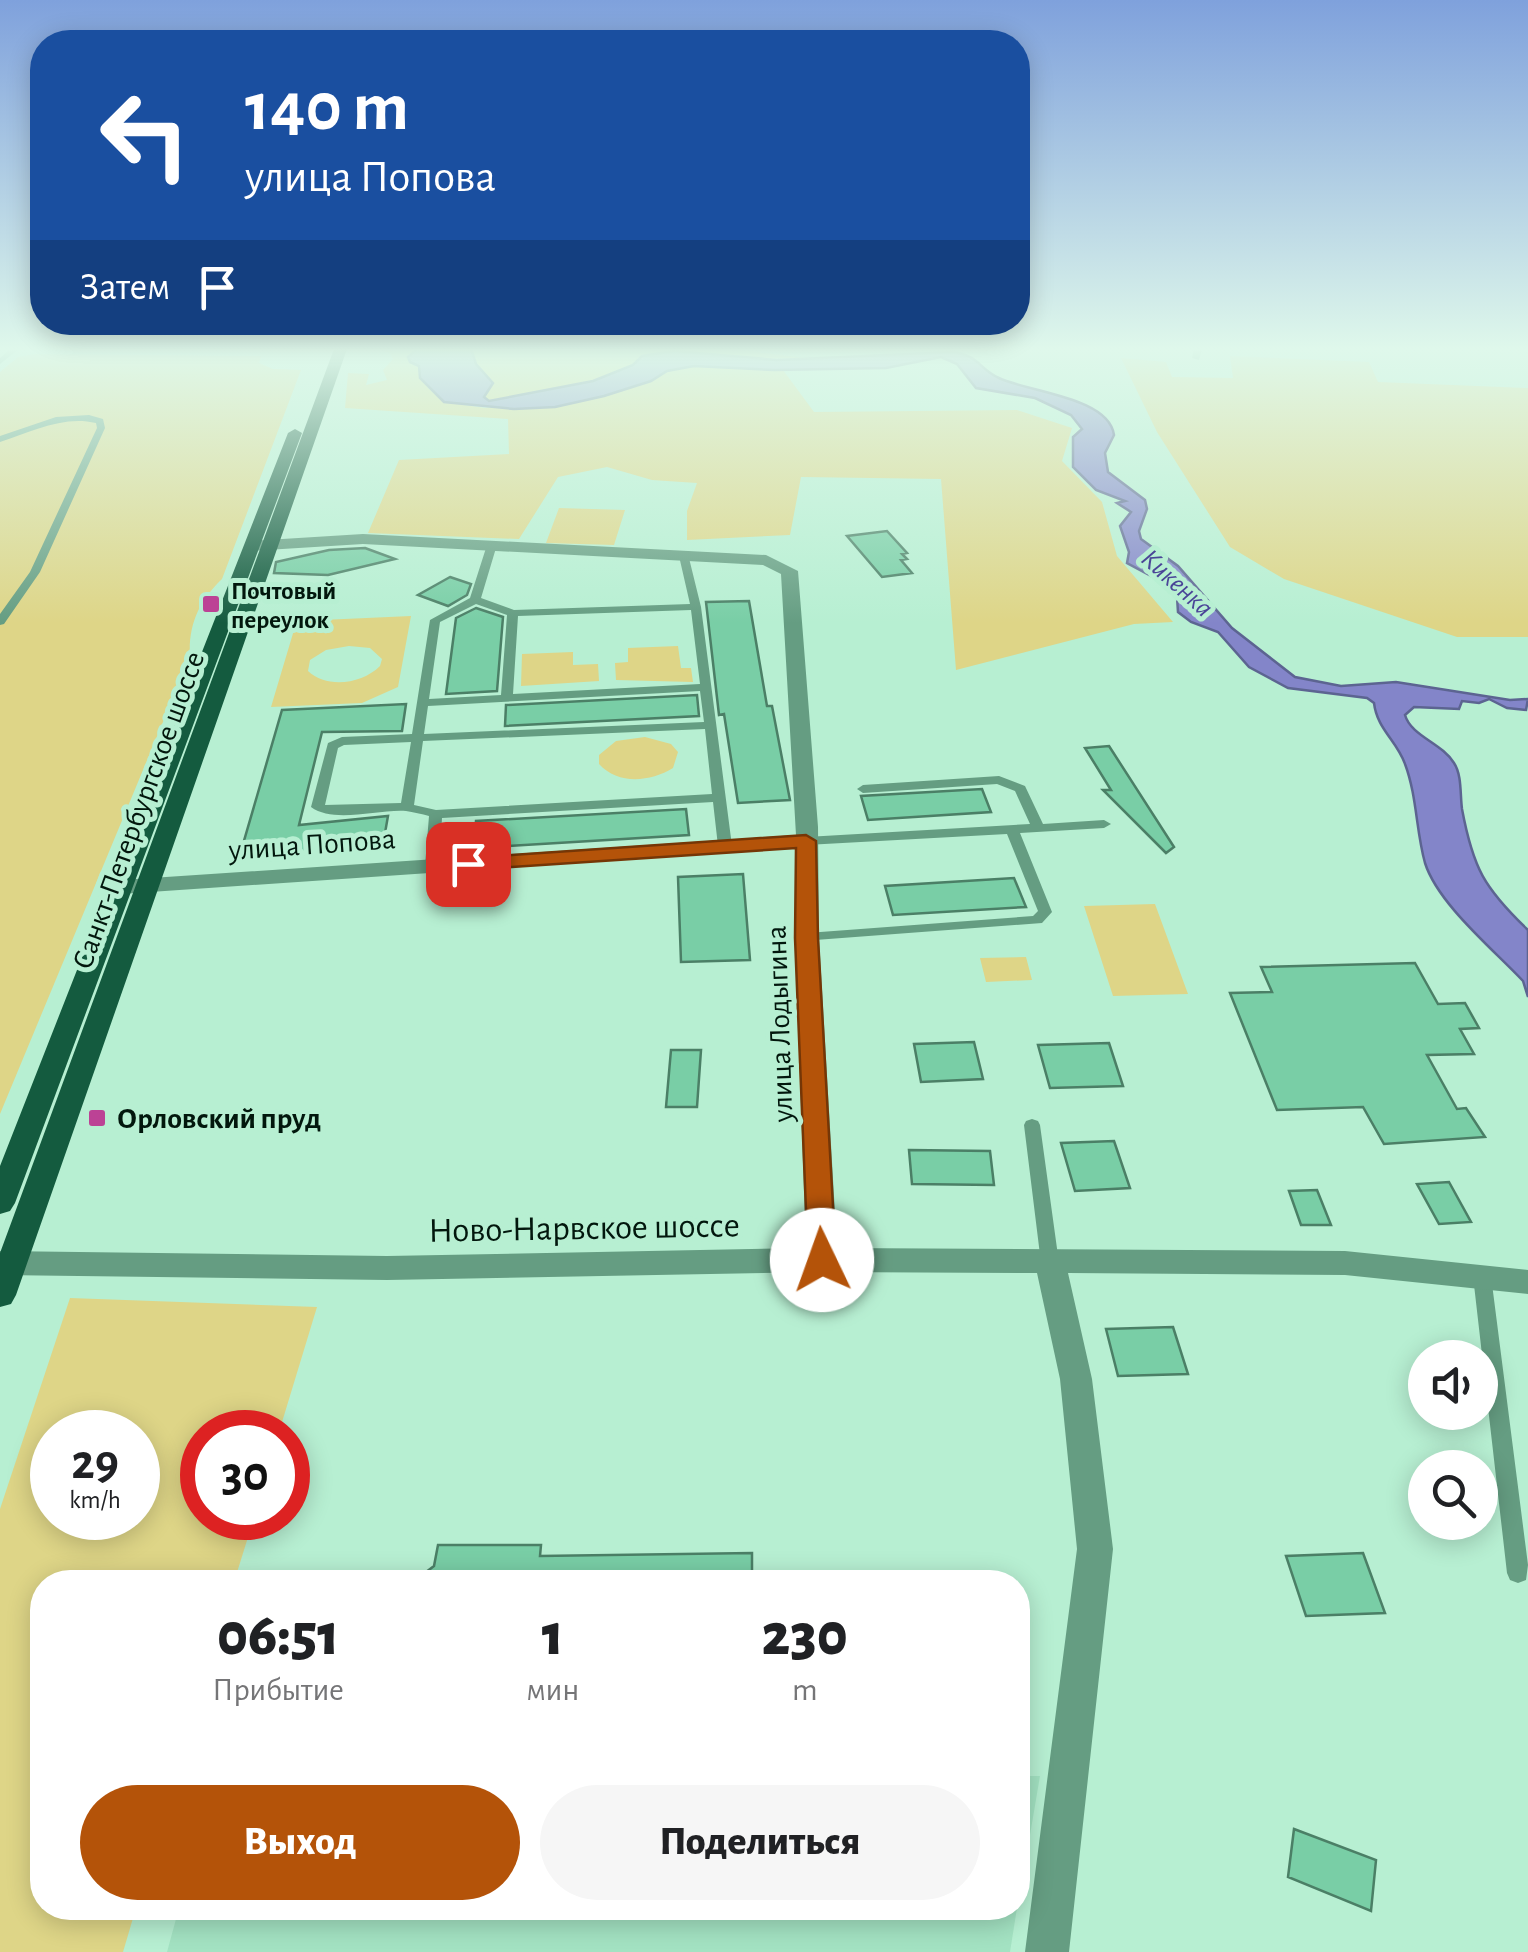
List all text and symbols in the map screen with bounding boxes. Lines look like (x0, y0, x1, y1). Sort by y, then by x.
icon: left (80, 70, 210, 200)
text: 140 m (245, 73, 409, 143)
text: улица Попова (245, 155, 496, 200)
icon: arrive (190, 260, 245, 315)
text: Затем (80, 269, 170, 307)
water label: Кикенка (1135, 544, 1218, 623)
place label: Почтовый переулок (231, 579, 336, 633)
marker: Почтовый переулок (200, 593, 222, 615)
street label: Санкт-Петербургское шоссе (67, 647, 210, 973)
pin (426, 822, 511, 907)
street label: улица Попова (227, 824, 397, 866)
icon: arrive (441, 837, 496, 892)
street label: улица Лодыгина (762, 925, 798, 1124)
place label: Орловский пруд (117, 1104, 321, 1134)
marker: Орловский пруд (86, 1107, 108, 1129)
street label: Ново-Нарвское шоссе (428, 1208, 740, 1249)
position arrow (770, 1208, 874, 1312)
map controls (1408, 1340, 1498, 1540)
button: sound (1408, 1340, 1498, 1430)
speed limit sign: 30 (180, 1410, 310, 1540)
text: 29 (71, 1438, 119, 1488)
button: search (1408, 1450, 1498, 1540)
text: km/h (69, 1488, 121, 1513)
text: 06:51 (217, 1606, 339, 1666)
text: 1 (542, 1606, 564, 1666)
text: 230 (762, 1606, 848, 1666)
text: Прибытие (212, 1674, 344, 1706)
text: мин (526, 1674, 579, 1706)
text: m (792, 1674, 817, 1706)
button: Выход (80, 1785, 520, 1900)
button: Поделиться (540, 1785, 980, 1900)

